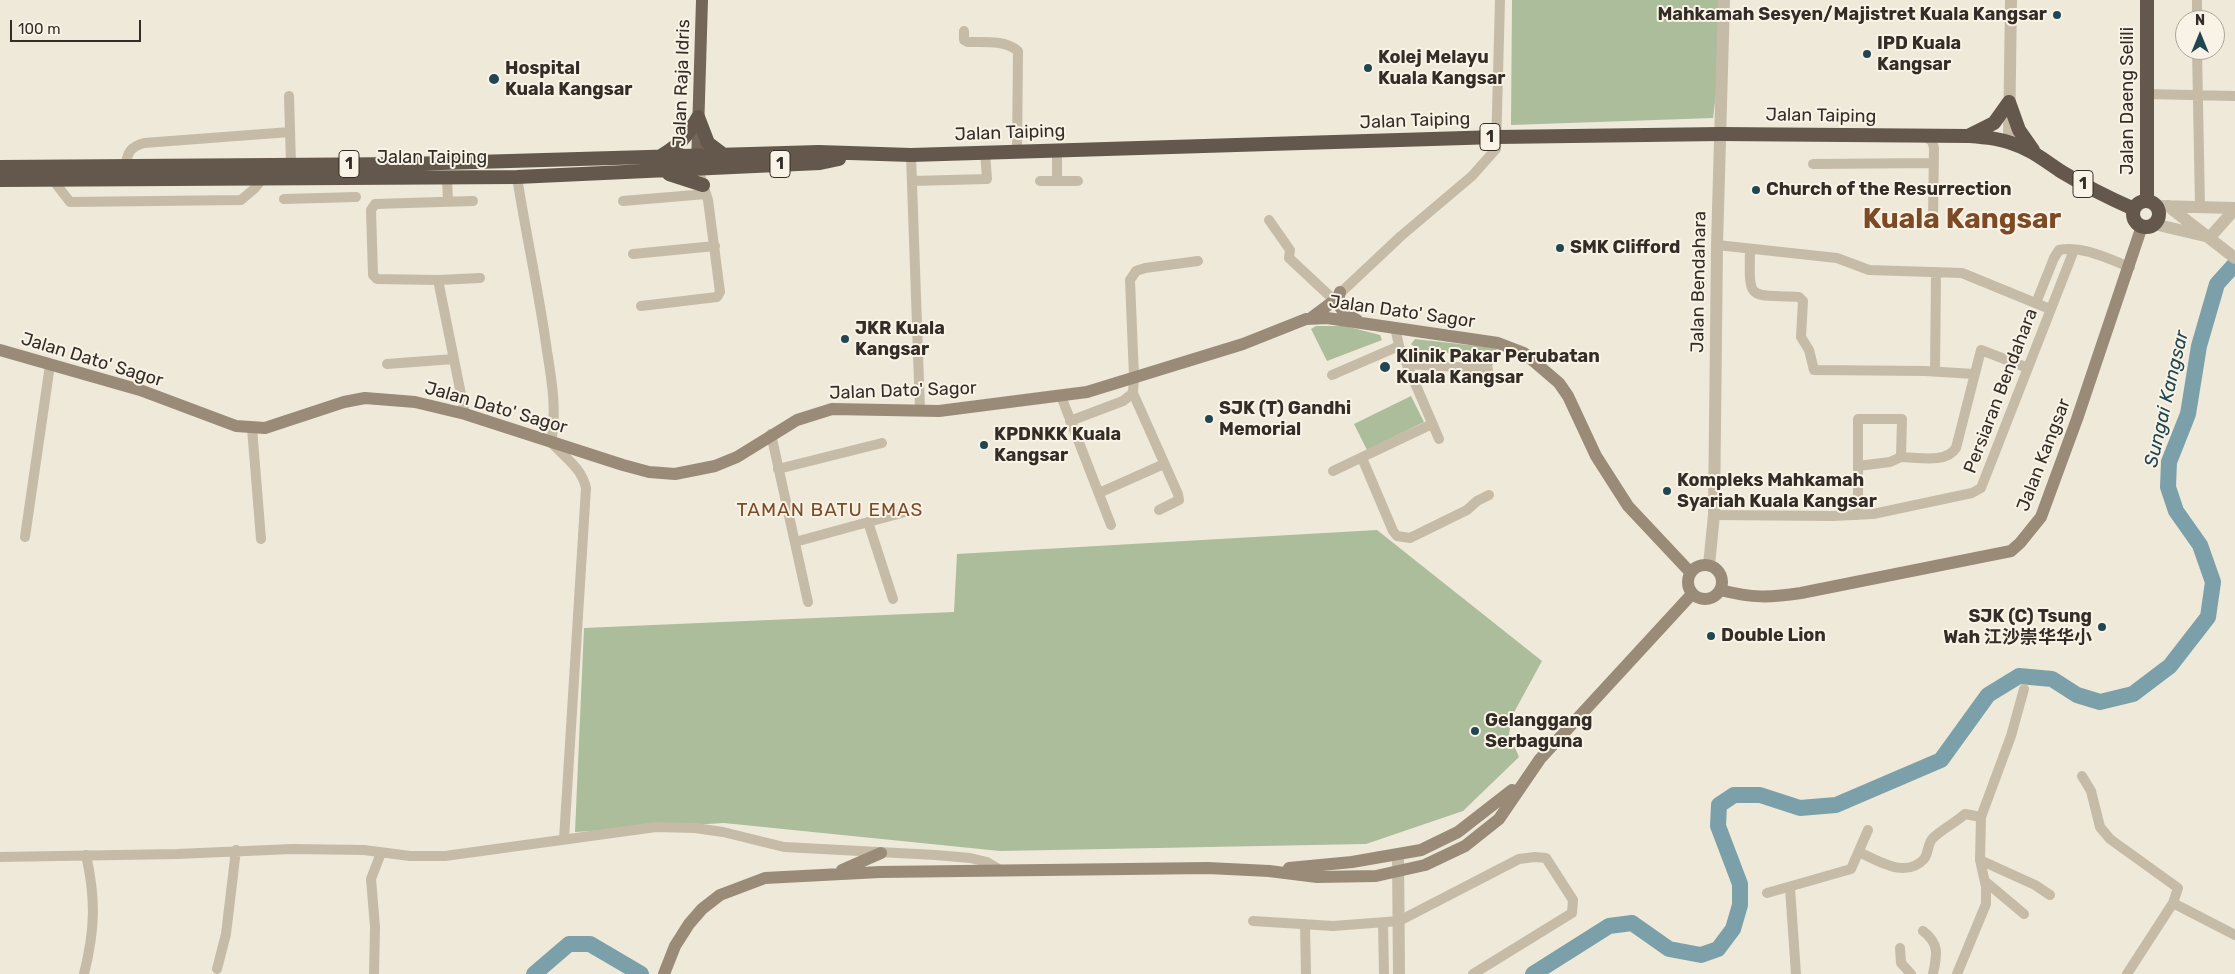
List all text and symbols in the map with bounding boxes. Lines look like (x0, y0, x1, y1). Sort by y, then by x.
place label: Mahkamah Sesyen/Majistret Kuala Kangsar (1657, 4, 2047, 26)
marker: Mahkamah Sesyen/Majistret Kuala Kangsar (2051, 9, 2063, 21)
scale bar (12, 10, 144, 42)
north arrow (2175, 10, 2225, 60)
text: N (2195, 12, 2205, 29)
street label: Jalan Raja Idris (669, 19, 695, 147)
text: 100 m (18, 20, 60, 38)
street label: Jalan Daeng Selili (2117, 27, 2139, 175)
place label: IPD Kuala Kangsar (1877, 33, 1961, 76)
place label: Kolej Melayu Kuala Kangsar (1378, 47, 1505, 90)
marker: IPD Kuala Kangsar (1861, 48, 1873, 60)
place label: Hospital Kuala Kangsar (505, 58, 632, 100)
marker: Kolej Melayu Kuala Kangsar (1362, 62, 1374, 74)
marker: Hospital Kuala Kangsar (487, 72, 501, 86)
street label: Jalan Taiping (1765, 104, 1877, 128)
street label: Jalan Taiping (1359, 108, 1471, 134)
street label: Jalan Taiping (954, 120, 1066, 146)
road number: 1 (1480, 124, 1500, 150)
street label: Jalan Taiping (377, 147, 487, 169)
road number: 1 (339, 150, 359, 178)
road number: 1 (770, 150, 790, 178)
road number: 1 (2073, 170, 2093, 198)
place label: Church of the Resurrection (1766, 179, 2012, 201)
marker: Church of the Resurrection (1750, 184, 1762, 196)
district label: Kuala Kangsar (1863, 203, 2061, 237)
street label: Jalan Bendahara (1687, 211, 1711, 353)
place label: SMK Clifford (1570, 237, 1680, 259)
marker: SMK Clifford (1554, 242, 1566, 254)
street label: Jalan Dato' Sagor (1328, 291, 1476, 333)
street label: Persiaran Bendahara (1960, 305, 2042, 477)
place label: JKR Kuala Kangsar (855, 318, 945, 360)
street label: Jalan Dato' Sagor (18, 328, 166, 392)
water label: Sungai Kangsar (2140, 328, 2194, 470)
marker: JKR Kuala Kangsar (839, 333, 851, 345)
place label: Klinik Pakar Perubatan Kuala Kangsar (1396, 346, 1600, 388)
marker: Klinik Pakar Perubatan Kuala Kangsar (1378, 360, 1392, 374)
street label: Jalan Dato' Sagor (422, 377, 570, 439)
street label: Jalan Dato' Sagor (829, 378, 977, 404)
street label: Jalan Kangsar (2013, 396, 2075, 514)
place label: SJK (T) Gandhi Memorial (1219, 398, 1351, 440)
marker: SJK (T) Gandhi Memorial (1203, 413, 1215, 425)
place label: KPDNKK Kuala Kangsar (994, 424, 1121, 466)
marker: KPDNKK Kuala Kangsar (978, 439, 990, 451)
place label: Kompleks Mahkamah Syariah Kuala Kangsar (1677, 470, 1877, 512)
marker: Kompleks Mahkamah Syariah Kuala Kangsar (1661, 485, 1673, 497)
district label: TAMAN BATU EMAS (735, 500, 925, 522)
place label: SJK (C) Tsung Wah 江沙崇华华小 (1943, 606, 2092, 649)
marker: SJK (C) Tsung Wah 江沙崇华华小 (2096, 621, 2108, 633)
place label: Double Lion (1721, 625, 1826, 647)
marker: Double Lion (1705, 630, 1717, 642)
place label: Gelanggang Serbaguna (1485, 710, 1592, 752)
marker: Gelanggang Serbaguna (1469, 725, 1481, 737)

